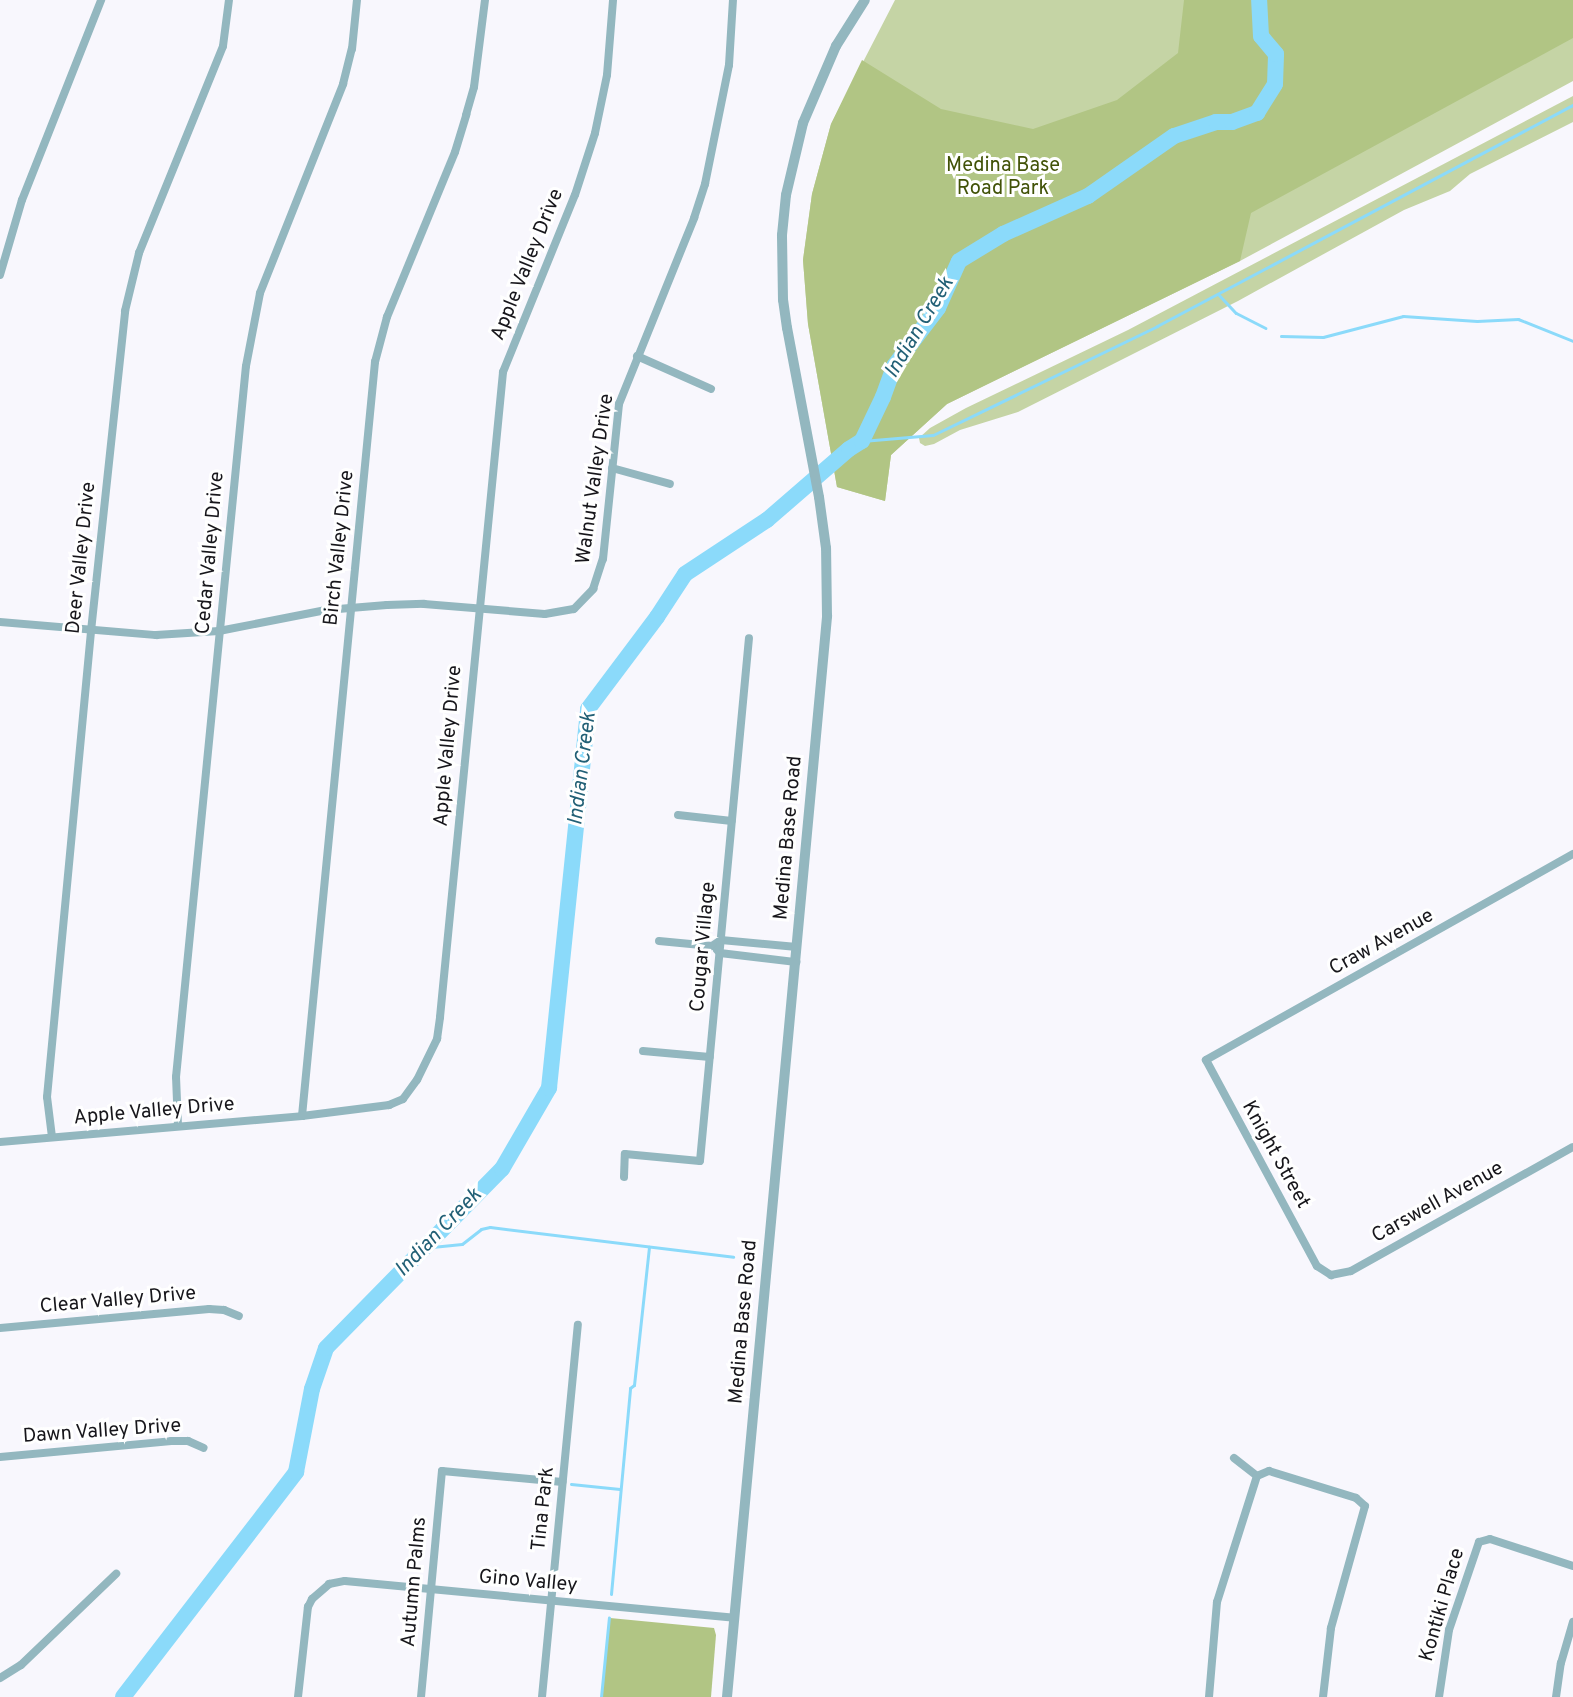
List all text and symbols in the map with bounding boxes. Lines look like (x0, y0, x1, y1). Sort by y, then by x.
park label: Medina Base Road Park (946, 155, 1060, 202)
street label: Apple Valley Drive (486, 185, 570, 345)
water label: Indian Creek (880, 273, 960, 383)
street label: Walnut Valley Drive (572, 392, 620, 566)
street label: Birch Valley Drive (320, 469, 360, 627)
street label: Cedar Valley Drive (192, 470, 230, 636)
street label: Deer Valley Drive (62, 480, 102, 636)
street label: Apple Valley Drive (430, 664, 468, 828)
water label: Indian Creek (564, 711, 602, 827)
street label: Medina Base Road (770, 755, 808, 921)
street label: Cougar Village (686, 881, 722, 1013)
street label: Craw Avenue (1325, 904, 1439, 982)
street label: Apple Valley Drive (72, 1093, 236, 1131)
street label: Knight Street (1236, 1097, 1314, 1213)
street label: Carswell Avenue (1368, 1157, 1508, 1249)
water label: Indian Creek (390, 1183, 488, 1283)
street label: Medina Base Road (725, 1239, 763, 1405)
street label: Clear Valley Drive (38, 1282, 198, 1320)
street label: Dawn Valley Drive (22, 1414, 182, 1450)
street label: Tina Park (528, 1466, 560, 1552)
street label: Autumn Palms (397, 1516, 433, 1648)
street label: Kontiki Place (1415, 1545, 1471, 1665)
street label: Gino Valley (477, 1566, 579, 1598)

